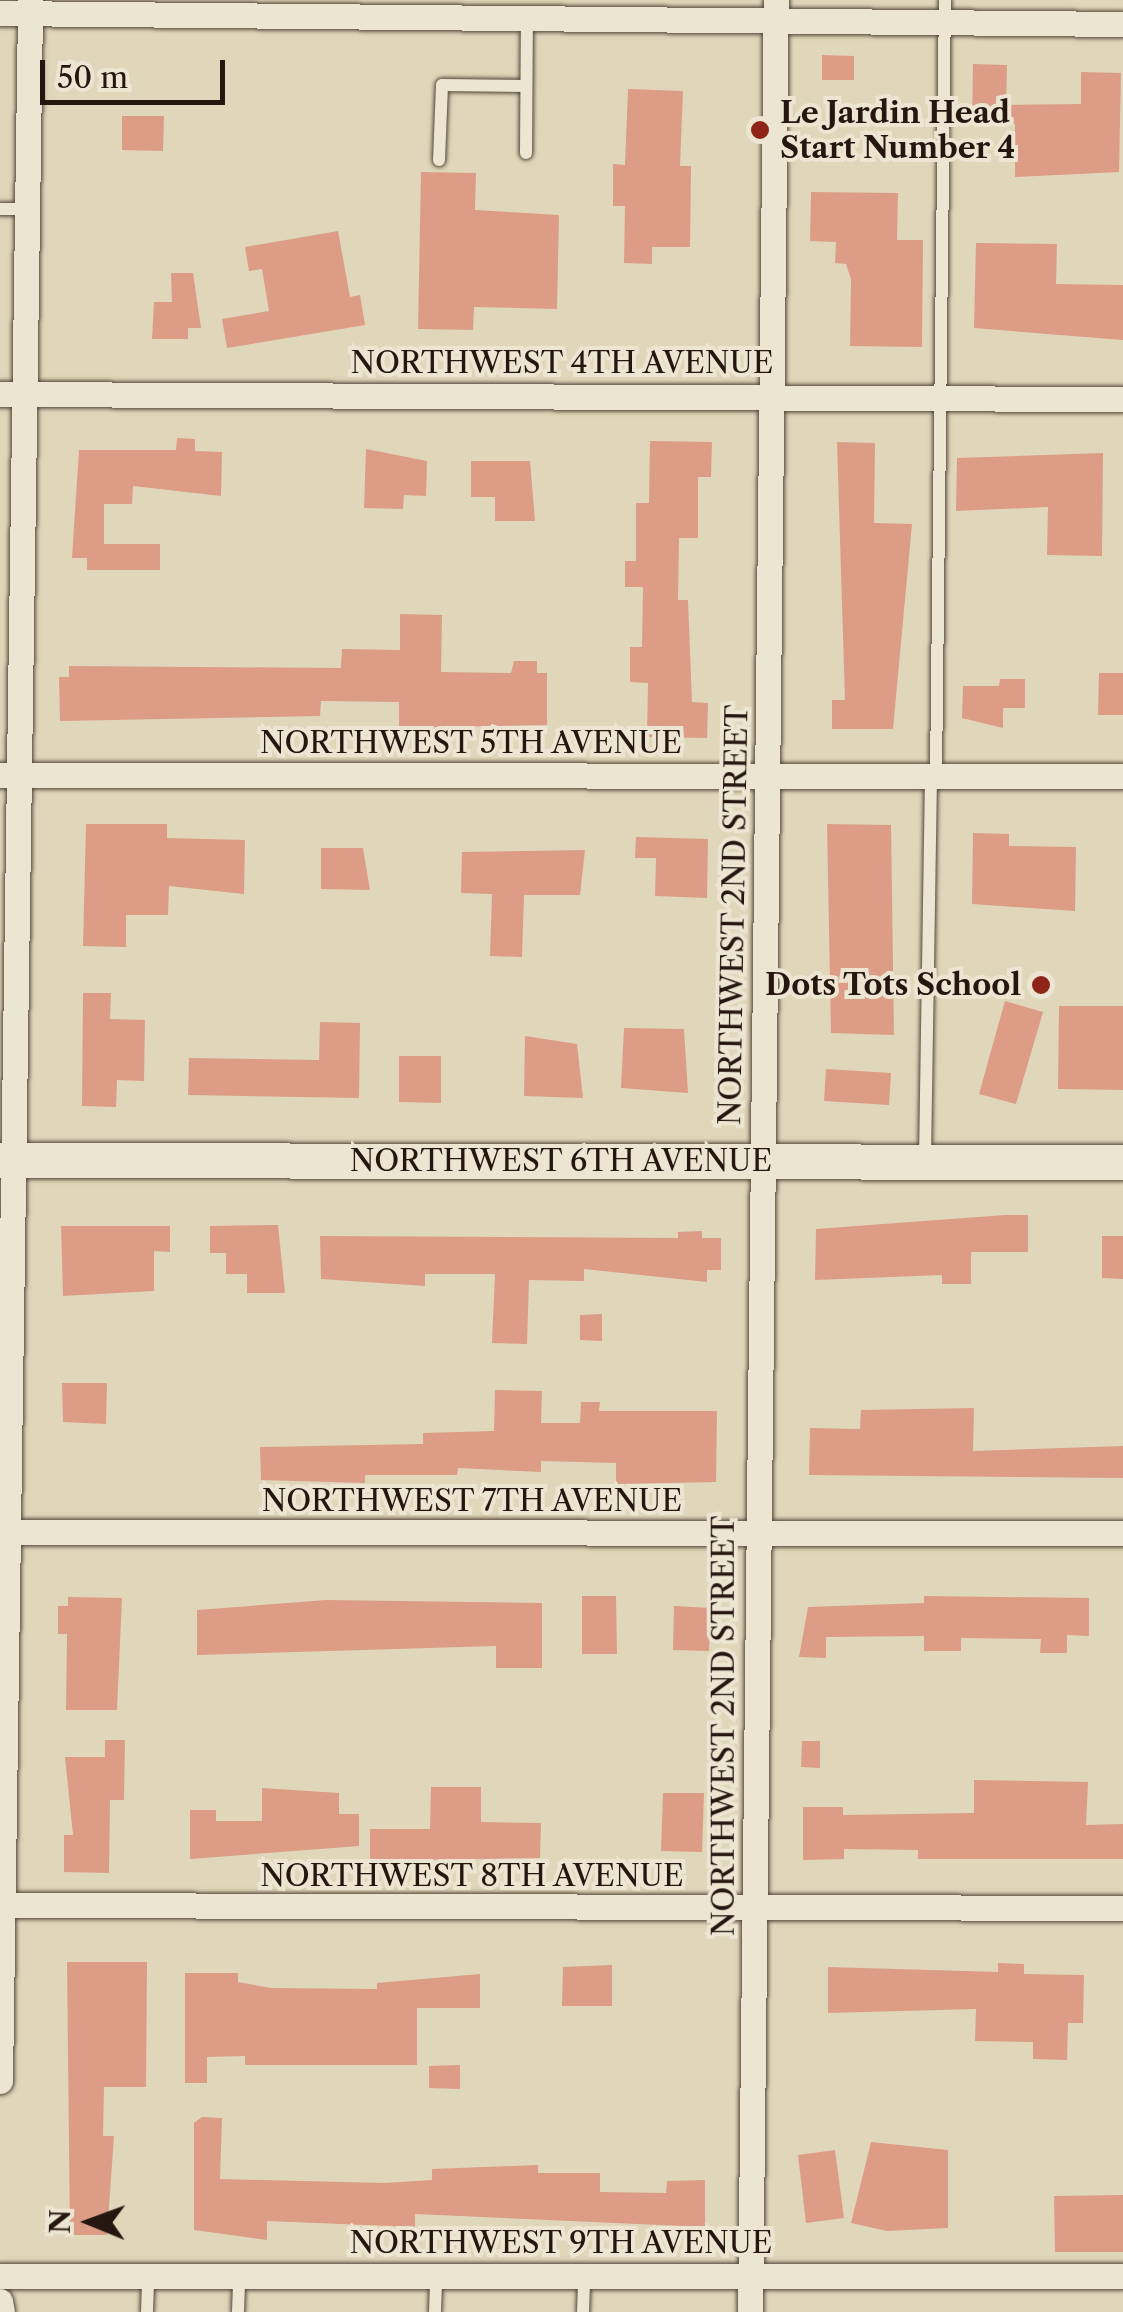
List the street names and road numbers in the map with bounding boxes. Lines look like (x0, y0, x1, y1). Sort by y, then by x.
street label: NORTHWEST 4TH AVENUE (350, 345, 774, 381)
street label: NORTHWEST 2ND STREET (712, 704, 756, 1126)
street label: NORTHWEST 5TH AVENUE (259, 725, 683, 761)
street label: NORTHWEST 6TH AVENUE (349, 1143, 773, 1179)
street label: NORTHWEST 7TH AVENUE (261, 1483, 683, 1519)
street label: NORTHWEST 2ND STREET (706, 1515, 742, 1937)
street label: NORTHWEST 8TH AVENUE (259, 1858, 685, 1894)
street label: NORTHWEST 9TH AVENUE (348, 2225, 774, 2261)

